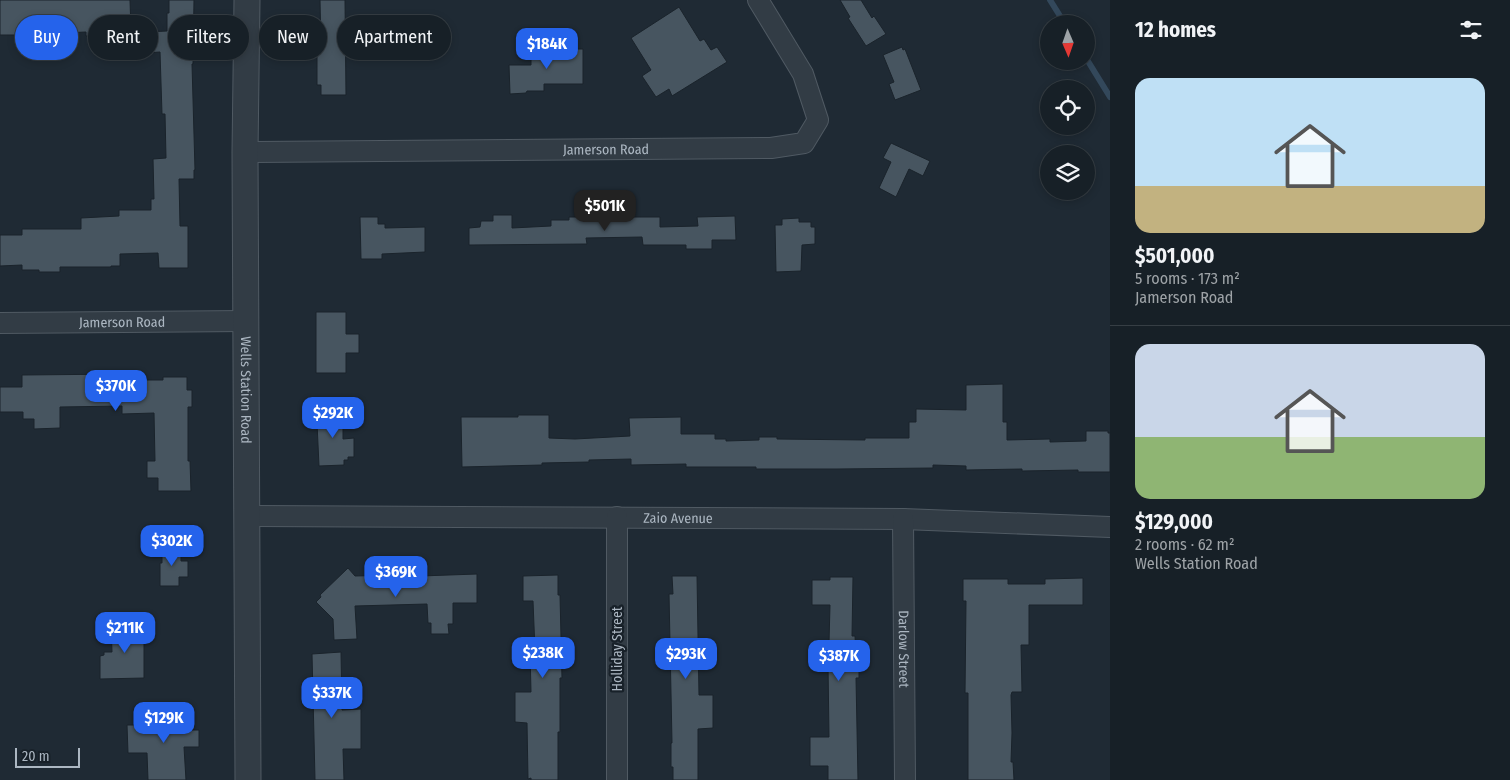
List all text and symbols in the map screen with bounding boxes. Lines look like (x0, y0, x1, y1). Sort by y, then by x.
chip: Buy (15, 15, 78, 60)
chip: Rent (88, 15, 158, 60)
chip: Filters (168, 15, 249, 60)
chip: New (259, 15, 327, 60)
chip: Apartment (337, 15, 451, 60)
north arrow (1040, 15, 1095, 70)
map controls (1040, 15, 1095, 200)
icon: filters (1457, 16, 1485, 44)
text: 12 homes (1135, 17, 1216, 43)
pin: $184K (512, 28, 582, 70)
text: $184K (527, 34, 567, 53)
button: locate (1040, 80, 1095, 135)
icon: home (1265, 111, 1355, 201)
street label: Jamerson Road (563, 140, 649, 158)
button: layers (1040, 145, 1095, 200)
pin: $501K (570, 190, 640, 232)
text: $501K (585, 196, 625, 215)
text: $501,000 (1135, 243, 1215, 269)
text: 5 rooms · 173 m² (1135, 269, 1240, 288)
text: Jamerson Road (1135, 288, 1233, 307)
street label: Jamerson Road (79, 313, 165, 331)
street label: Wells Station Road (237, 336, 255, 444)
pin: $370K (81, 370, 151, 412)
text: $370K (96, 376, 136, 395)
icon: home (1265, 376, 1355, 466)
pin: $292K (298, 396, 368, 439)
text: $292K (313, 403, 353, 422)
street label: Zaio Avenue (643, 509, 713, 527)
text: $129,000 (1135, 509, 1213, 535)
pin: $302K (137, 524, 207, 567)
text: $302K (152, 531, 192, 550)
text: 2 rooms · 62 m² (1135, 535, 1234, 554)
text: Wells Station Road (1135, 554, 1258, 573)
pin: $369K (361, 556, 431, 598)
text: $369K (375, 562, 417, 581)
street label: Holliday Street (609, 606, 626, 691)
street label: Darlow Street (895, 610, 913, 688)
pin: $211K (90, 612, 160, 654)
text: $211K (106, 618, 144, 637)
pin: $238K (508, 636, 578, 679)
pin: $293K (651, 638, 721, 680)
pin: $387K (804, 640, 874, 682)
text: $238K (523, 643, 563, 662)
text: $293K (666, 644, 706, 663)
text: $387K (819, 646, 859, 665)
pin: $337K (297, 676, 367, 719)
text: $337K (312, 683, 352, 702)
pin: $129K (129, 702, 199, 744)
text: $129K (144, 708, 184, 727)
scale bar (15, 745, 80, 768)
text: 20 m (22, 748, 50, 765)

